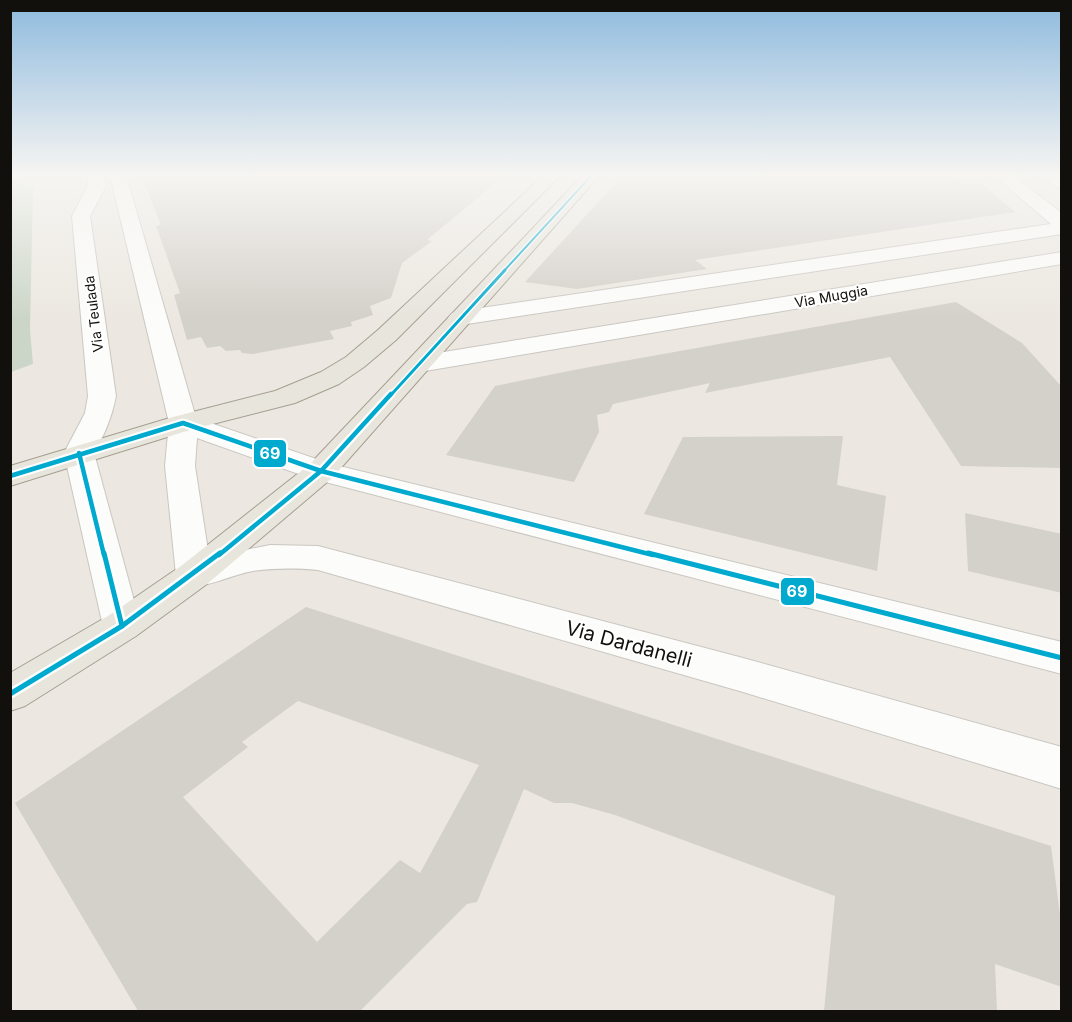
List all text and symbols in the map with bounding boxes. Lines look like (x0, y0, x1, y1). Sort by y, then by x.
street label: Via Teulada (80, 275, 106, 353)
street label: Via Muggia (793, 281, 869, 311)
line badge: 69 (253, 439, 287, 468)
text: 69 (260, 443, 280, 463)
line badge: 69 (780, 577, 815, 606)
text: 69 (787, 581, 807, 601)
street label: Via Dardanelli (563, 616, 695, 672)

